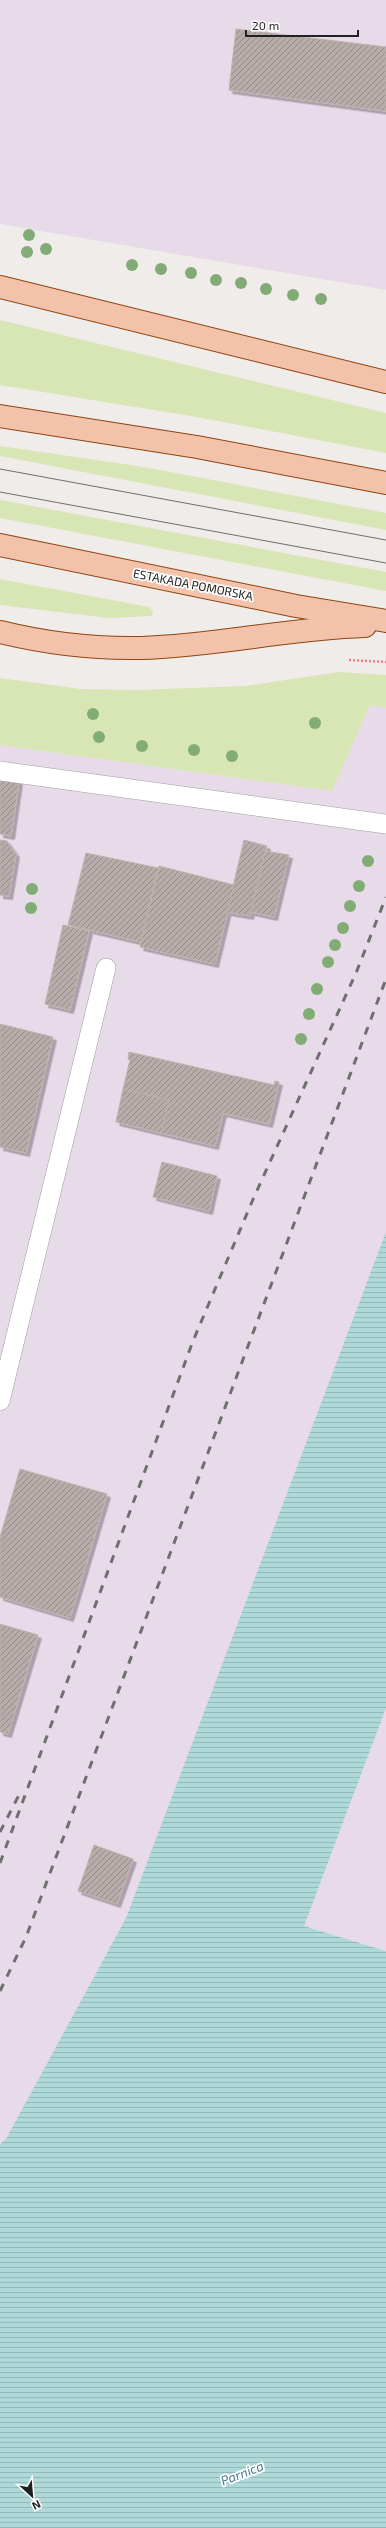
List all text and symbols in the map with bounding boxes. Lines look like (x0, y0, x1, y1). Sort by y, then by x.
scale bar (246, 12, 358, 38)
text: 20 m (252, 18, 279, 32)
street label: ESTAKADA POMORSKA (132, 566, 255, 603)
water label: Parnica (218, 2458, 266, 2488)
north arrow (12, 2476, 52, 2516)
text: N (30, 2498, 43, 2513)

